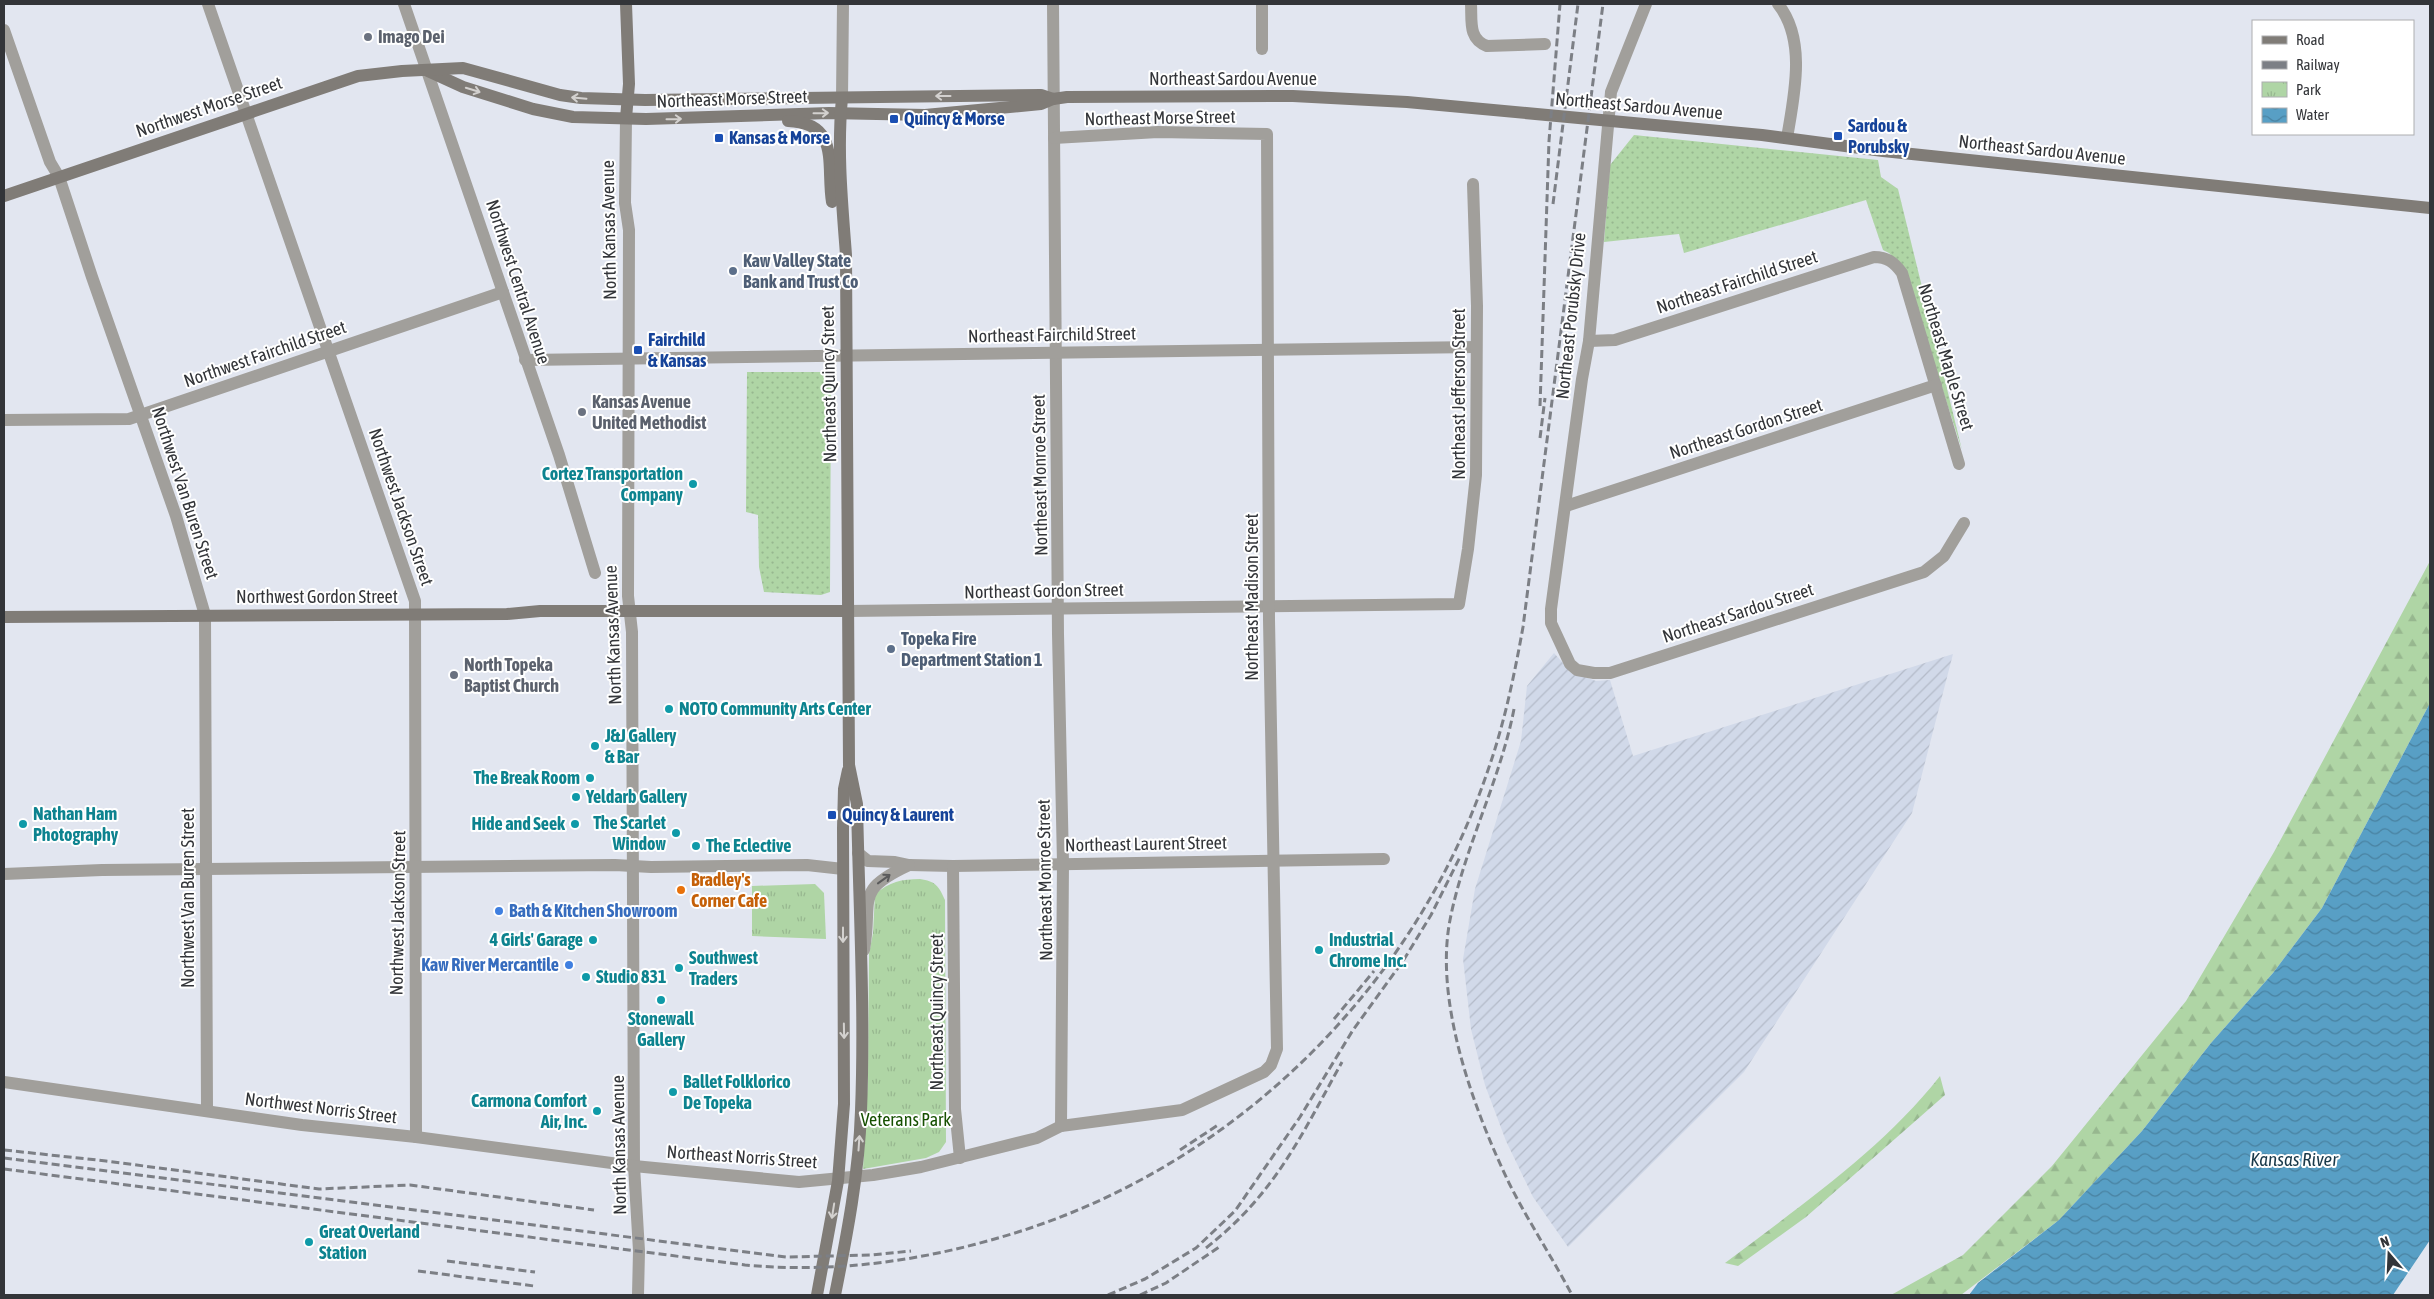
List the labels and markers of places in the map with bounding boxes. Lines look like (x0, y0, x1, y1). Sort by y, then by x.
place label: Imago Dei (378, 26, 445, 47)
marker: Imago Dei (362, 31, 374, 43)
place label: Quincy & Morse (904, 108, 1005, 129)
marker: Quincy & Morse (888, 113, 900, 125)
place label: Sardou & Porubsky (1848, 115, 1910, 157)
place label: Kansas & Morse (729, 127, 830, 148)
marker: Sardou & Porubsky (1832, 130, 1844, 142)
marker: Kansas & Morse (713, 132, 725, 144)
place label: Kaw Valley State Bank and Trust Co (743, 250, 859, 292)
marker: Kaw Valley State Bank and Trust Co (727, 265, 739, 277)
place label: Fairchild & Kansas (648, 329, 707, 371)
marker: Fairchild & Kansas (632, 344, 644, 356)
place label: Kansas Avenue United Methodist (592, 391, 707, 433)
marker: Kansas Avenue United Methodist (576, 406, 588, 418)
place label: Cortez Transportation Company (542, 463, 684, 505)
marker: Cortez Transportation Company (687, 478, 699, 490)
place label: Topeka Fire Department Station 1 (901, 628, 1043, 670)
marker: Topeka Fire Department Station 1 (885, 643, 897, 655)
place label: North Topeka Baptist Church (464, 654, 559, 696)
marker: North Topeka Baptist Church (448, 669, 460, 681)
place label: NOTO Community Arts Center (679, 698, 872, 719)
marker: NOTO Community Arts Center (663, 703, 675, 715)
place label: J&J Gallery & Bar (604, 725, 677, 767)
marker: J&J Gallery & Bar (589, 740, 601, 752)
place label: The Break Room (473, 767, 580, 788)
marker: The Break Room (584, 772, 596, 784)
place label: Yeldarb Gallery (585, 786, 688, 807)
marker: Yeldarb Gallery (570, 791, 582, 803)
place label: Nathan Ham Photography (33, 803, 119, 845)
place label: Quincy & Laurent (842, 804, 955, 825)
marker: Quincy & Laurent (826, 809, 838, 821)
place label: The Scarlet Window (593, 812, 667, 854)
place label: Hide and Seek (471, 813, 566, 834)
marker: Nathan Ham Photography (17, 818, 29, 830)
marker: Hide and Seek (569, 818, 581, 830)
marker: The Scarlet Window (670, 827, 682, 839)
place label: The Eclective (706, 835, 791, 856)
marker: The Eclective (690, 840, 702, 852)
place label: Bradley's Corner Cafe (691, 869, 767, 911)
marker: Bradley's Corner Cafe (675, 884, 687, 896)
place label: Bath & Kitchen Showroom (509, 900, 677, 921)
marker: Bath & Kitchen Showroom (493, 905, 505, 917)
place label: 4 Girls' Garage (489, 929, 583, 950)
place label: Industrial Chrome Inc. (1329, 929, 1406, 971)
marker: 4 Girls' Garage (587, 934, 599, 946)
marker: Industrial Chrome Inc. (1313, 944, 1325, 956)
place label: Southwest Traders (689, 947, 759, 989)
place label: Kaw River Mercantile (421, 954, 559, 975)
marker: Kaw River Mercantile (563, 959, 575, 971)
marker: Southwest Traders (673, 962, 685, 974)
place label: Studio 831 (596, 966, 666, 987)
marker: Studio 831 (580, 971, 592, 983)
marker: Stonewall Gallery (655, 994, 667, 1006)
place label: Stonewall Gallery (628, 1008, 694, 1050)
place label: Ballet Folklorico De Topeka (683, 1071, 791, 1113)
marker: Ballet Folklorico De Topeka (667, 1086, 679, 1098)
place label: Carmona Comfort Air, Inc. (471, 1090, 588, 1132)
marker: Carmona Comfort Air, Inc. (591, 1105, 603, 1117)
place label: Great Overland Station (319, 1221, 420, 1263)
marker: Great Overland Station (303, 1236, 315, 1248)

